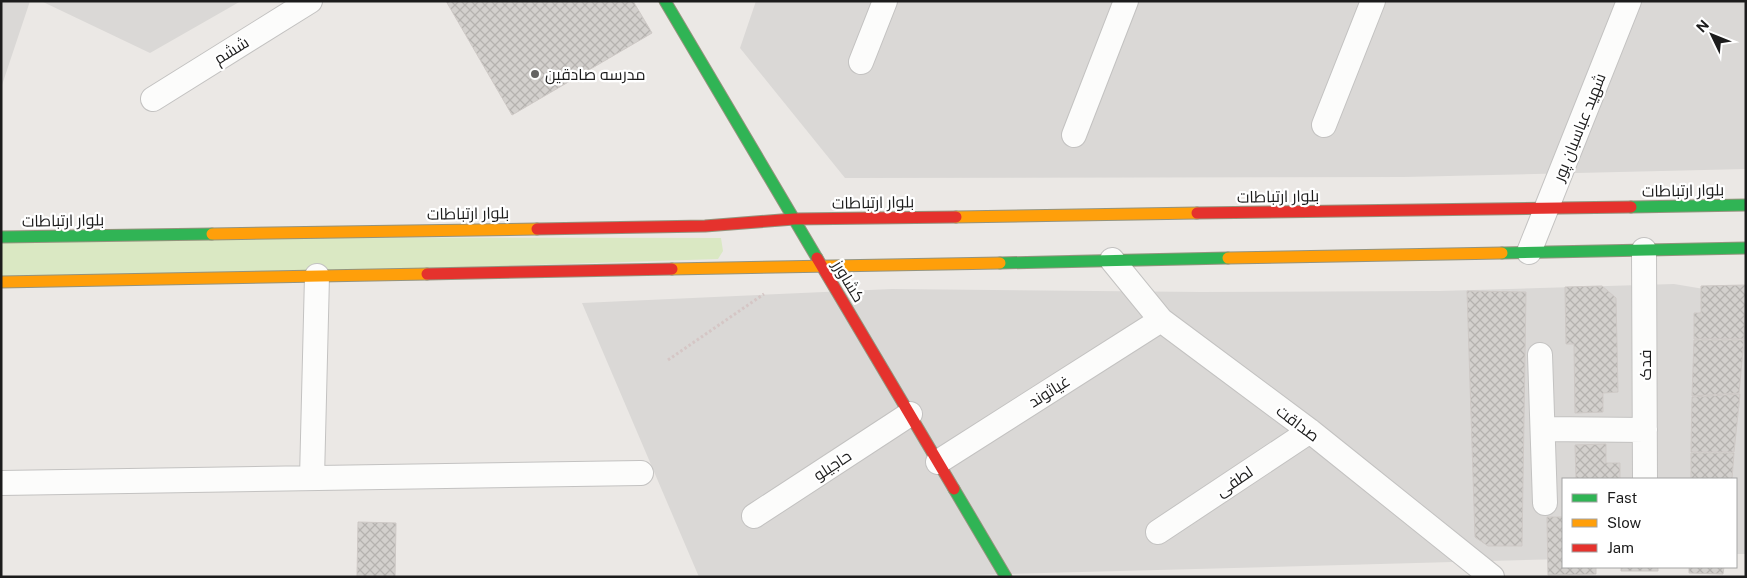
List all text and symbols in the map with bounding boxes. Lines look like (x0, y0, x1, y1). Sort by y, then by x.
north arrow (1687, 10, 1737, 60)
text: N (1693, 17, 1712, 36)
street label: ششم (210, 32, 253, 70)
place label: مدرسه صادقین (545, 65, 646, 85)
marker: مدرسه صادقین (529, 68, 541, 80)
street label: شهید عباسبان پور (1549, 70, 1612, 186)
street label: بلوار ارتباطات (1642, 180, 1724, 201)
street label: بلوار ارتباطات (1237, 186, 1319, 207)
street label: بلوار ارتباطات (832, 192, 914, 213)
street label: بلوار ارتباطات (427, 203, 509, 224)
street label: بلوار ارتباطات (22, 210, 104, 231)
street label: کشاورز (828, 256, 868, 306)
street label: فدک (1636, 350, 1655, 380)
street label: غیاثوند (1025, 371, 1073, 411)
street label: صداقت (1273, 401, 1323, 446)
street label: حاجیلو (810, 446, 855, 485)
street label: لطفی (1212, 462, 1257, 502)
legend (1562, 478, 1737, 568)
text: Fast (1607, 489, 1637, 506)
text: Slow (1607, 514, 1642, 531)
text: Jam (1607, 539, 1634, 556)

